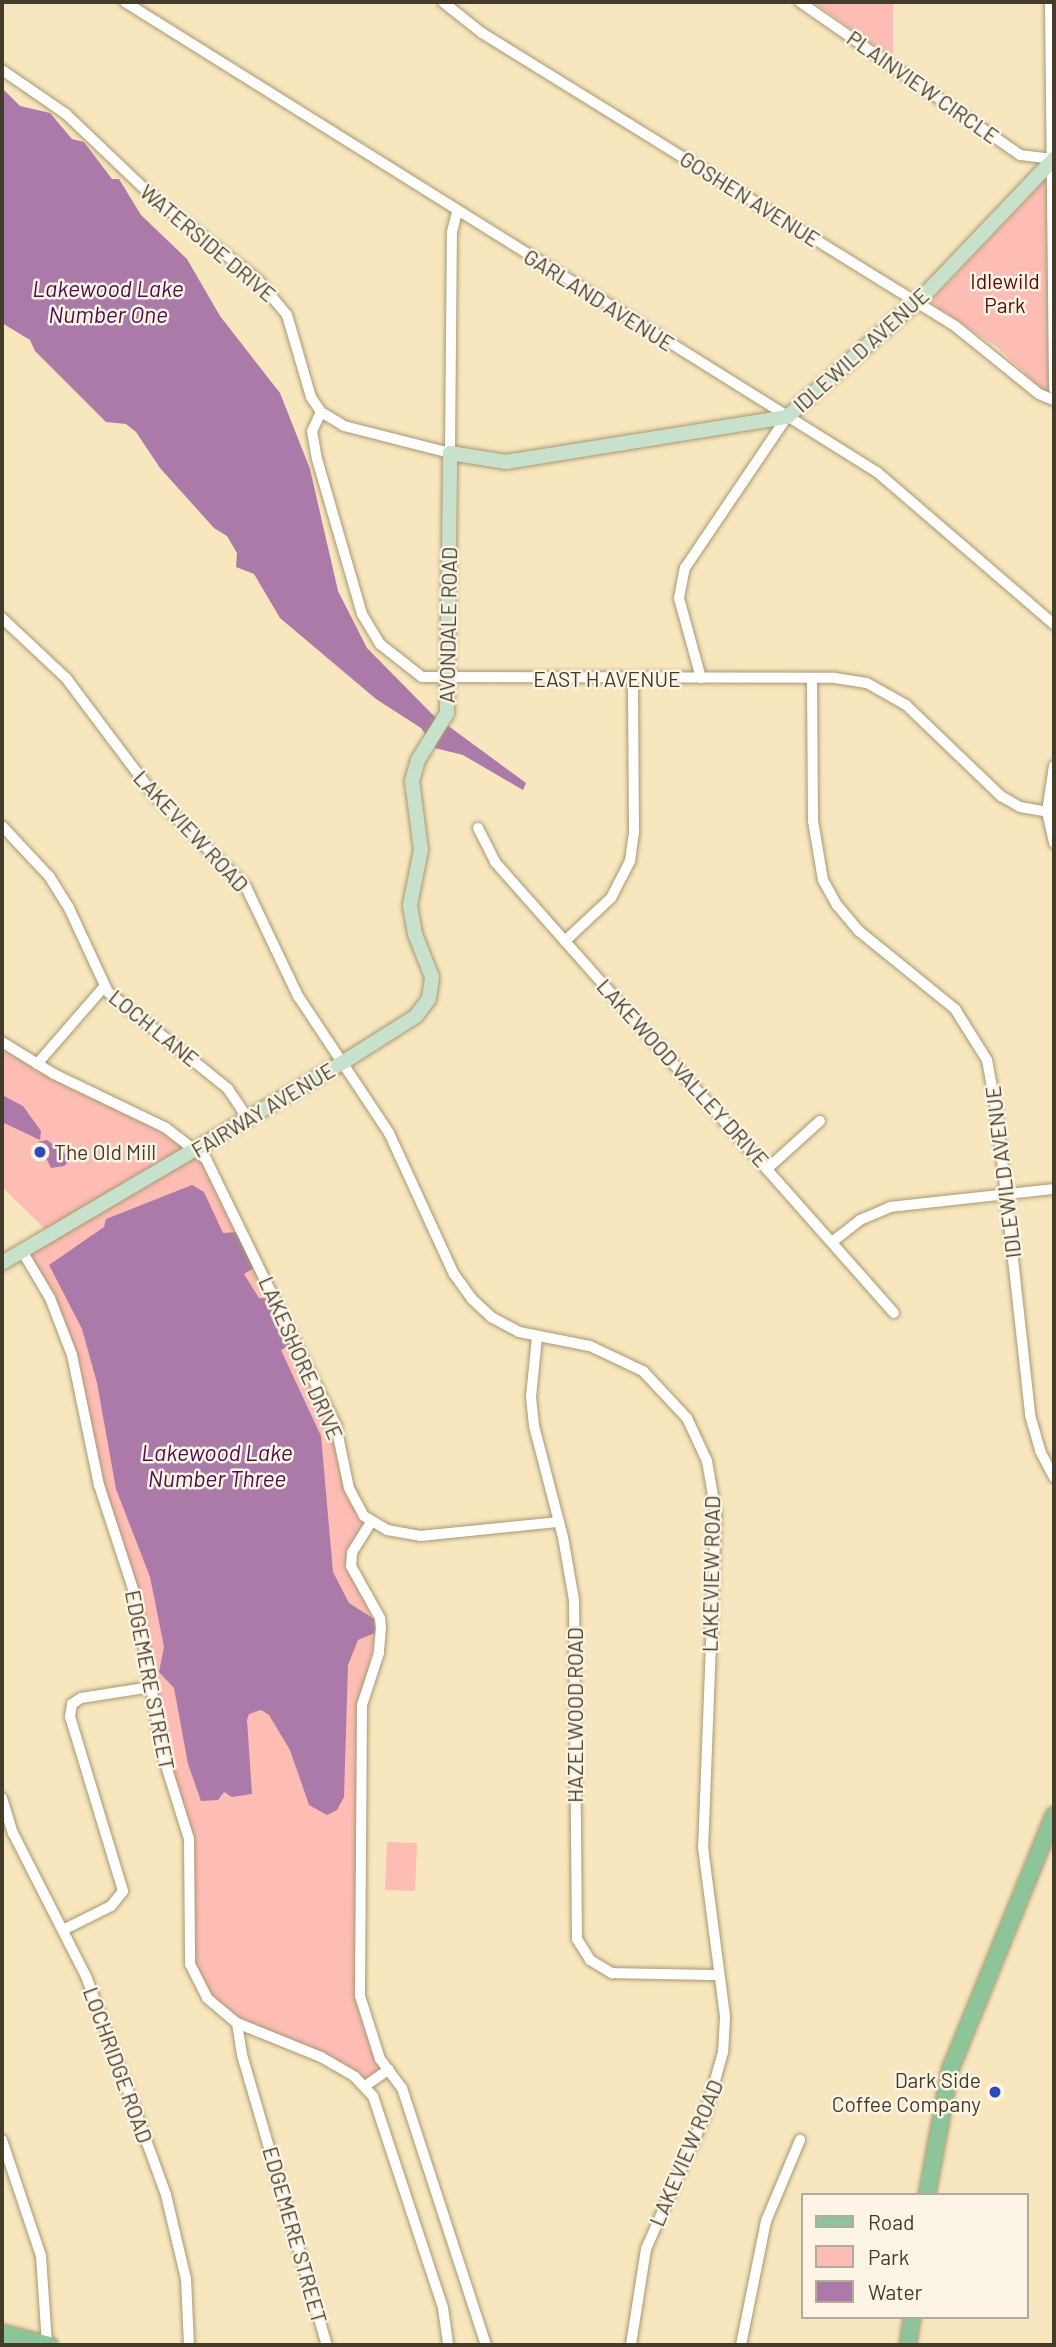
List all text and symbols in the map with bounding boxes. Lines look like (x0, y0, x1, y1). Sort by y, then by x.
street label: PLAINVIEW CIRCLE (842, 25, 1004, 149)
street label: GOSHEN AVENUE (675, 146, 825, 252)
street label: WATERSIDE DRIVE (135, 179, 281, 307)
street label: GARLAND AVENUE (519, 244, 679, 356)
park label: Idlewild Park (970, 268, 1040, 318)
water label: Lakewood Lake Number One (32, 274, 184, 328)
street label: IDLEWILD AVENUE (788, 283, 934, 417)
street label: AVONDALE ROAD (434, 547, 462, 703)
street label: EAST H AVENUE (533, 666, 681, 692)
street label: LAKEVIEW ROAD (128, 765, 254, 897)
street label: LAKEWOOD VALLEY DRIVE (592, 974, 774, 1172)
street label: LOCH LANE (104, 984, 204, 1072)
street label: FAIRWAY AVENUE (187, 1057, 339, 1163)
street label: IDLEWILD AVENUE (980, 1084, 1026, 1260)
place label: The Old Mill (54, 1139, 156, 1165)
marker: The Old Mill (32, 1144, 48, 1160)
street label: LAKESHORE DRIVE (254, 1273, 348, 1443)
water label: Lakewood Lake Number Three (141, 1438, 293, 1492)
street label: LAKEVIEW ROAD (697, 1496, 725, 1652)
street label: EDGEMERE STREET (120, 1588, 180, 1772)
street label: HAZELWOOD ROAD (562, 1627, 588, 1803)
street label: LOCHRIDGE ROAD (78, 1984, 158, 2146)
place label: Dark Side Coffee Company (832, 2067, 981, 2117)
street label: LAKEVIEW ROAD (644, 2076, 728, 2230)
marker: Dark Side Coffee Company (987, 2084, 1003, 2100)
street label: EDGEMERE STREET (258, 2144, 332, 2326)
legend (800, 2193, 1028, 2319)
text: Road (868, 2209, 914, 2234)
text: Park (868, 2244, 909, 2269)
text: Water (868, 2279, 922, 2304)

